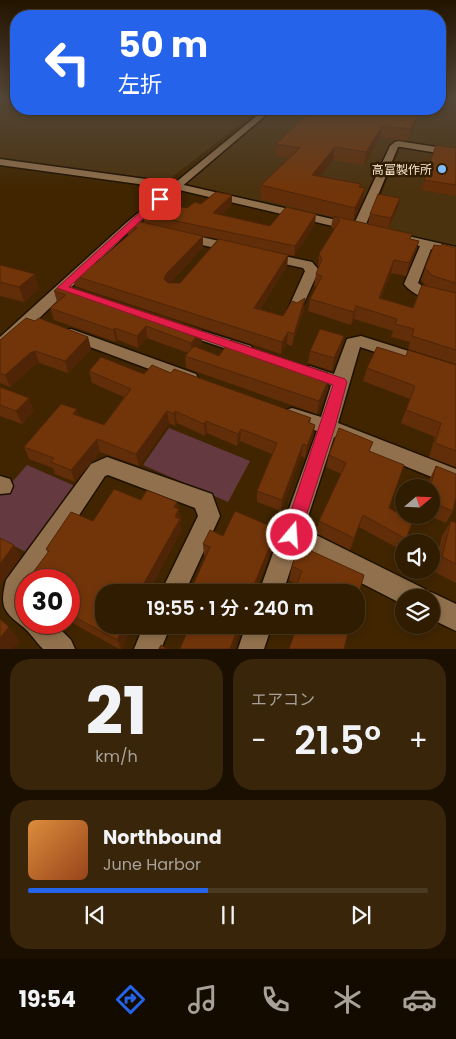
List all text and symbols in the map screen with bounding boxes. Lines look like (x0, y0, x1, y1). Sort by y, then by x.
text: 50 m (118, 20, 208, 69)
icon: left (35, 30, 100, 95)
text: 左折 (118, 69, 162, 100)
place label: 高富製作所 (372, 161, 432, 178)
marker: 高富製作所 (436, 163, 448, 175)
pin (139, 178, 181, 220)
icon: arrive (146, 185, 174, 213)
north arrow (395, 479, 440, 524)
map controls (395, 479, 440, 634)
position arrow (265, 508, 317, 560)
button: sound (395, 534, 440, 579)
speed limit sign: 30 (15, 569, 80, 634)
button: layers (395, 589, 440, 634)
text: 19:55 · 1 分 · 240 m (146, 595, 314, 622)
text: 21 (86, 666, 147, 757)
text: エアコン (251, 688, 315, 711)
text: 21.5° (294, 714, 381, 767)
text: − (251, 721, 266, 760)
text: + (409, 721, 428, 760)
text: km/h (95, 745, 138, 768)
text: Northbound (103, 824, 222, 851)
text: June Harbor (103, 853, 201, 876)
icon: previous (81, 901, 109, 929)
icon: pause (214, 901, 242, 929)
icon: next (347, 901, 375, 929)
icon: directions (113, 982, 148, 1017)
icon: music (185, 982, 220, 1017)
icon: phone (258, 982, 293, 1017)
icon: climate (330, 982, 365, 1017)
icon: car (402, 982, 437, 1017)
text: 19:54 (19, 984, 76, 1015)

